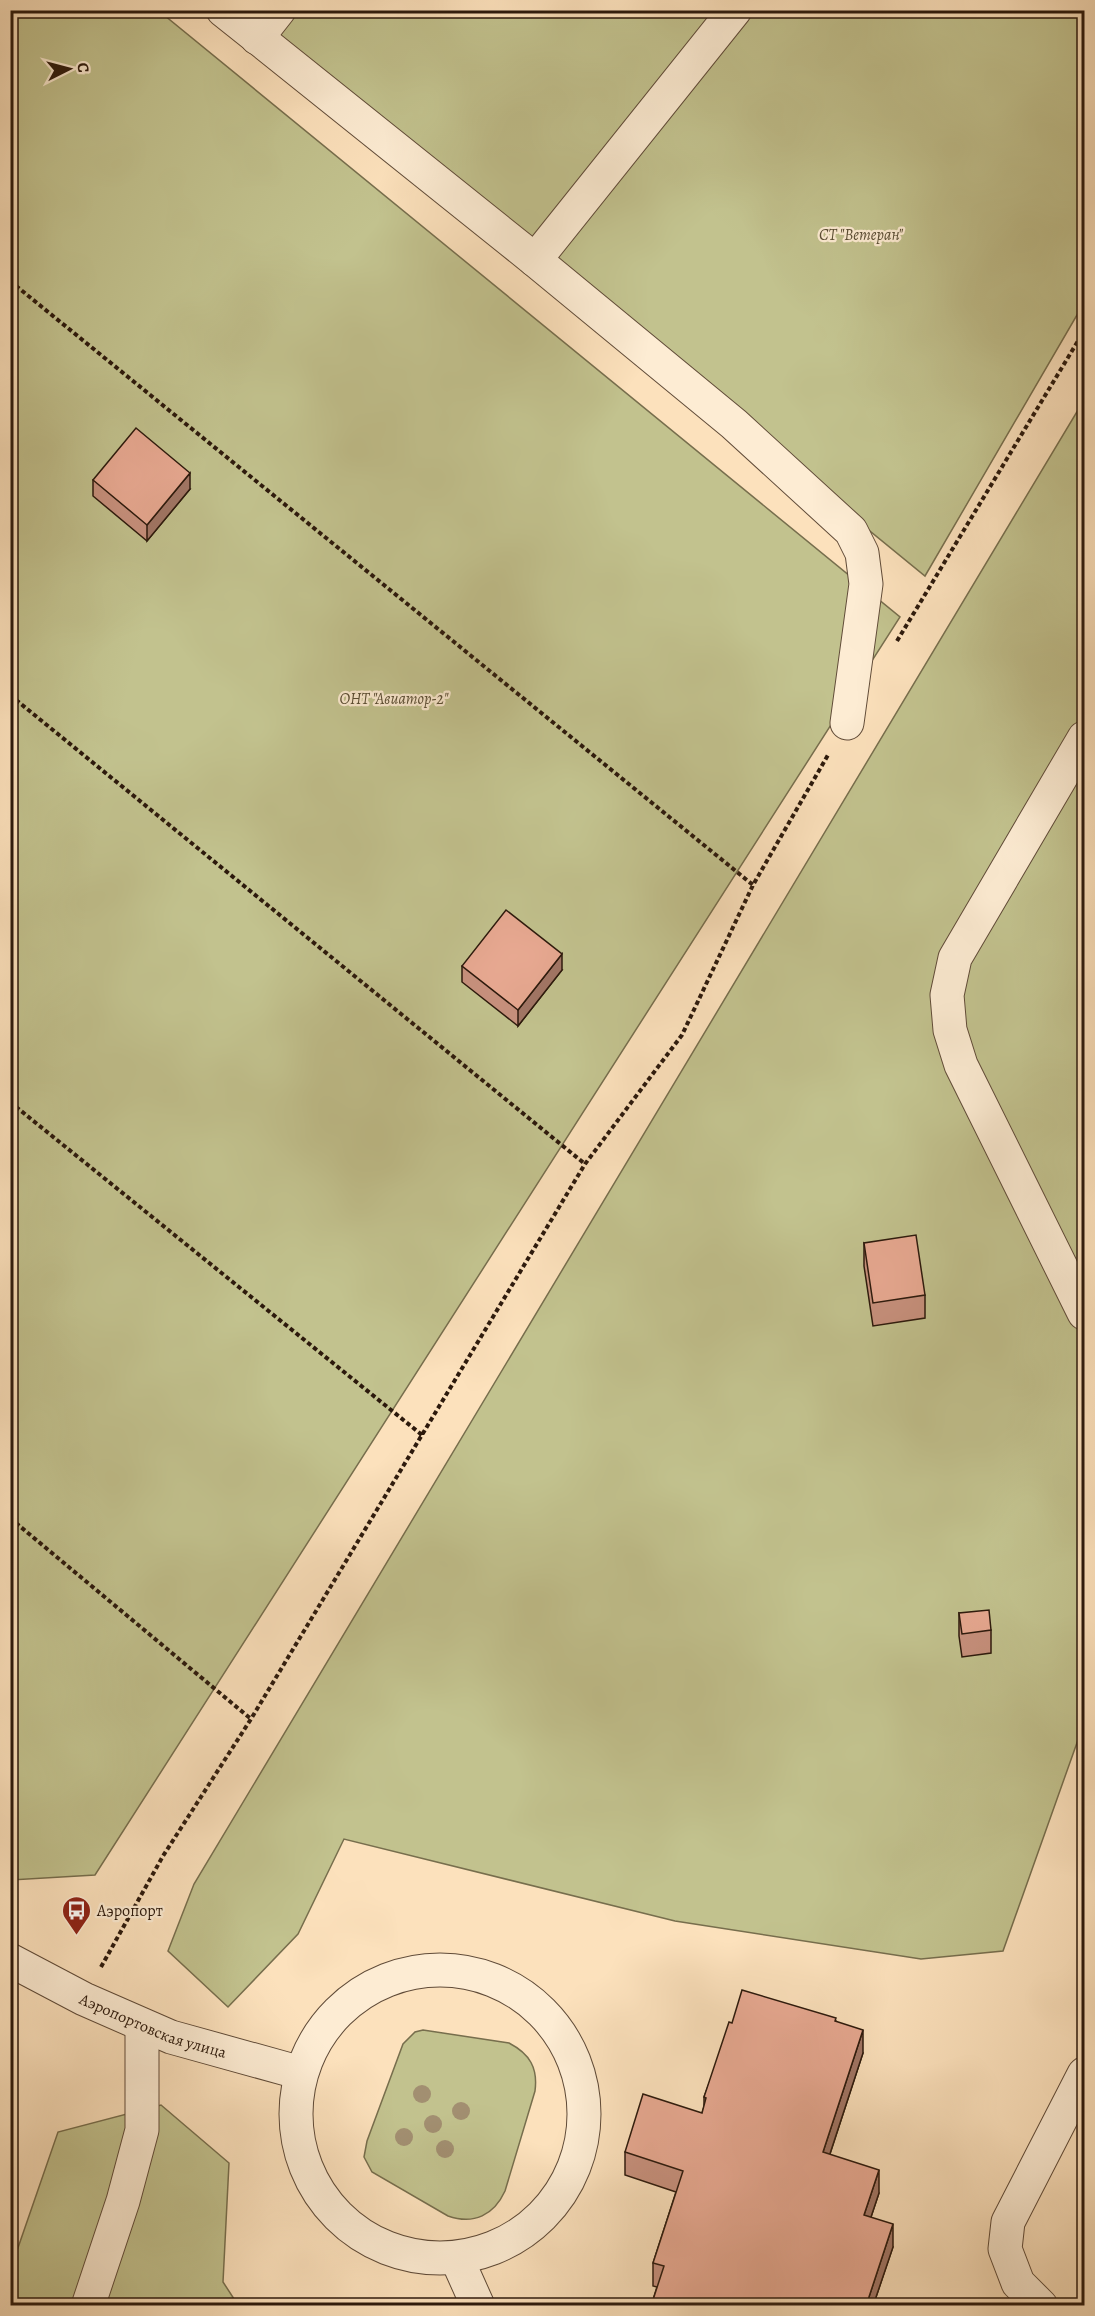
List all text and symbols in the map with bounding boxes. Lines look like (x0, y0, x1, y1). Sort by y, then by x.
north arrow (39, 39, 99, 99)
text: С (71, 61, 94, 74)
park label: СТ "Ветеран" (819, 224, 903, 246)
park label: ОНТ "Авиатор-2" (339, 688, 449, 710)
bus stop icon: Аэропорт (60, 1894, 92, 1936)
place label: Аэропорт (96, 1900, 163, 1922)
street label: Аэропортовская улица (75, 1988, 229, 2064)

